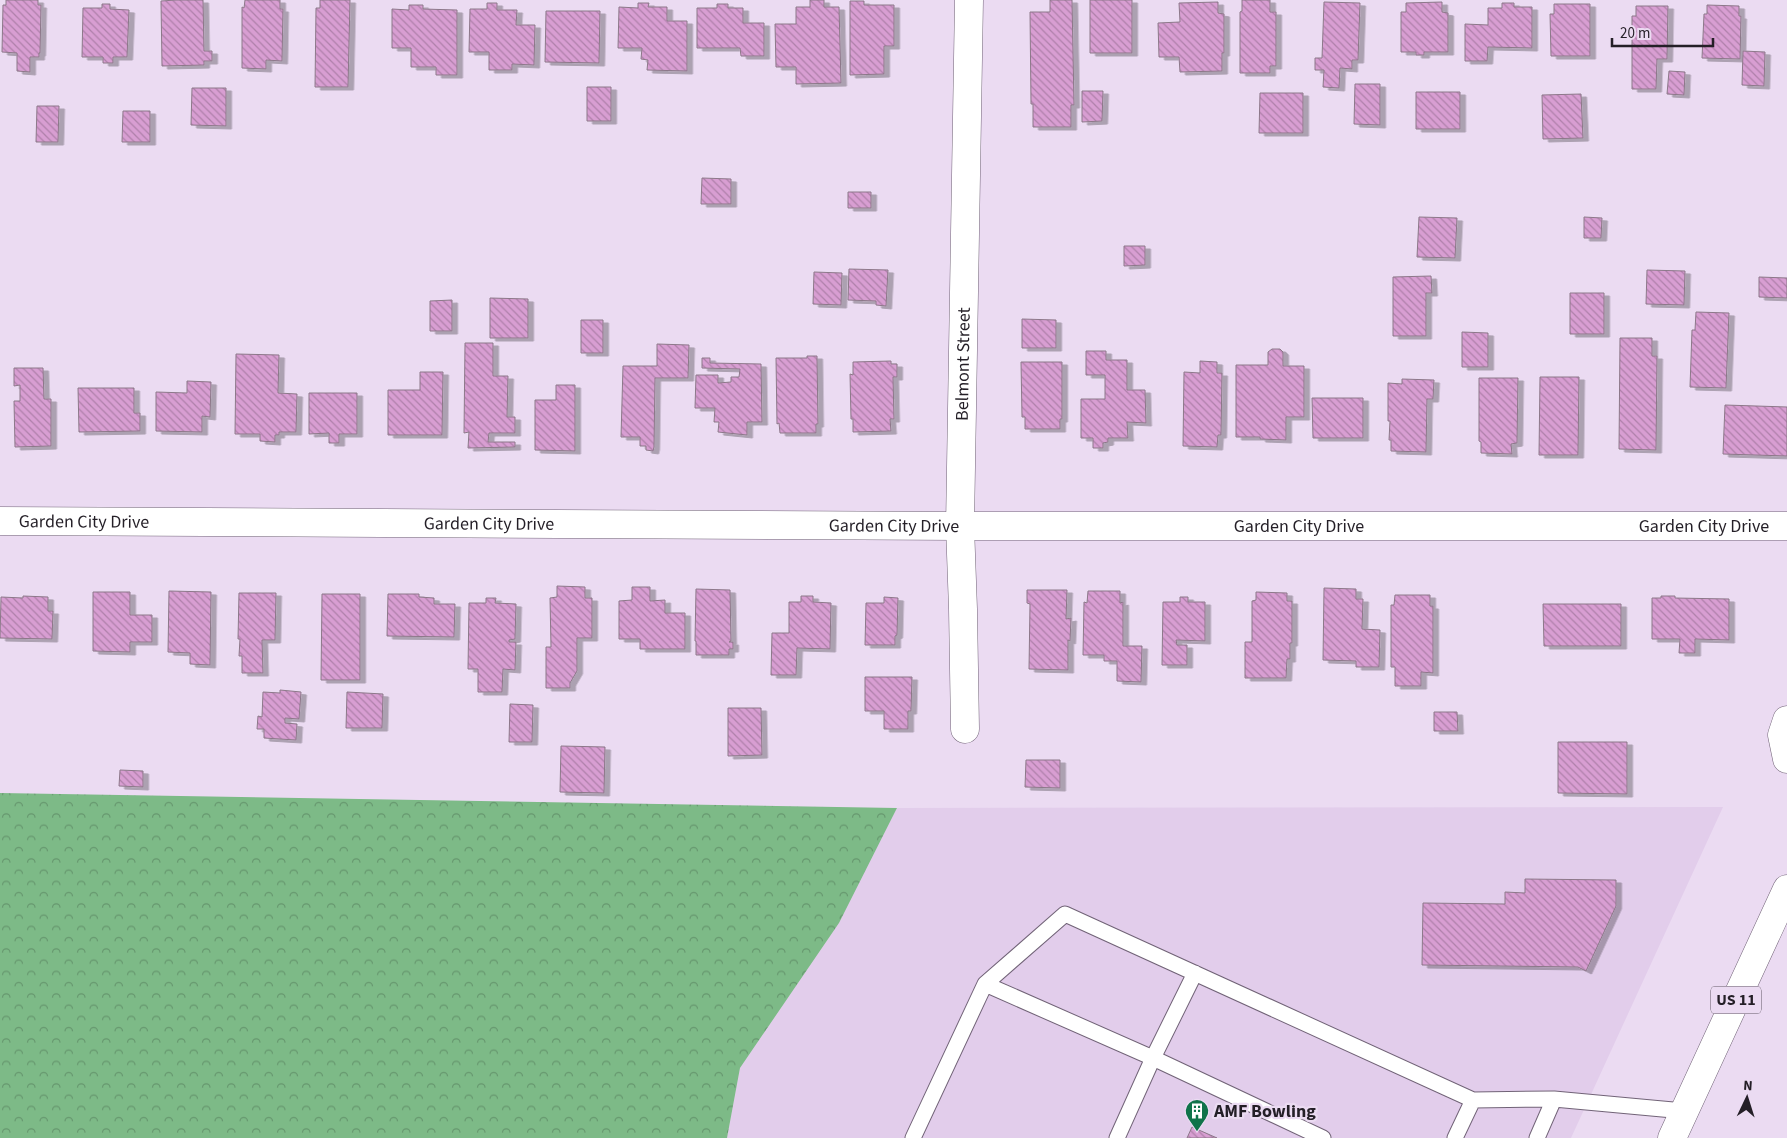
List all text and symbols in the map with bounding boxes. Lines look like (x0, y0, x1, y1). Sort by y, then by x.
scale bar (1612, 15, 1713, 47)
text: 20 m (1620, 23, 1650, 44)
street label: Belmont Street (949, 307, 976, 421)
street label: Garden City Drive (19, 509, 149, 534)
street label: Garden City Drive (424, 511, 554, 536)
street label: Garden City Drive (829, 513, 959, 538)
street label: Garden City Drive (1234, 514, 1364, 539)
street label: Garden City Drive (1639, 514, 1769, 539)
road number: US 11 (1711, 986, 1761, 1014)
north arrow (1722, 1073, 1772, 1123)
text: N (1742, 1076, 1753, 1096)
building icon: AMF Bowling (1184, 1098, 1210, 1132)
place label: AMF Bowling (1213, 1099, 1316, 1124)

